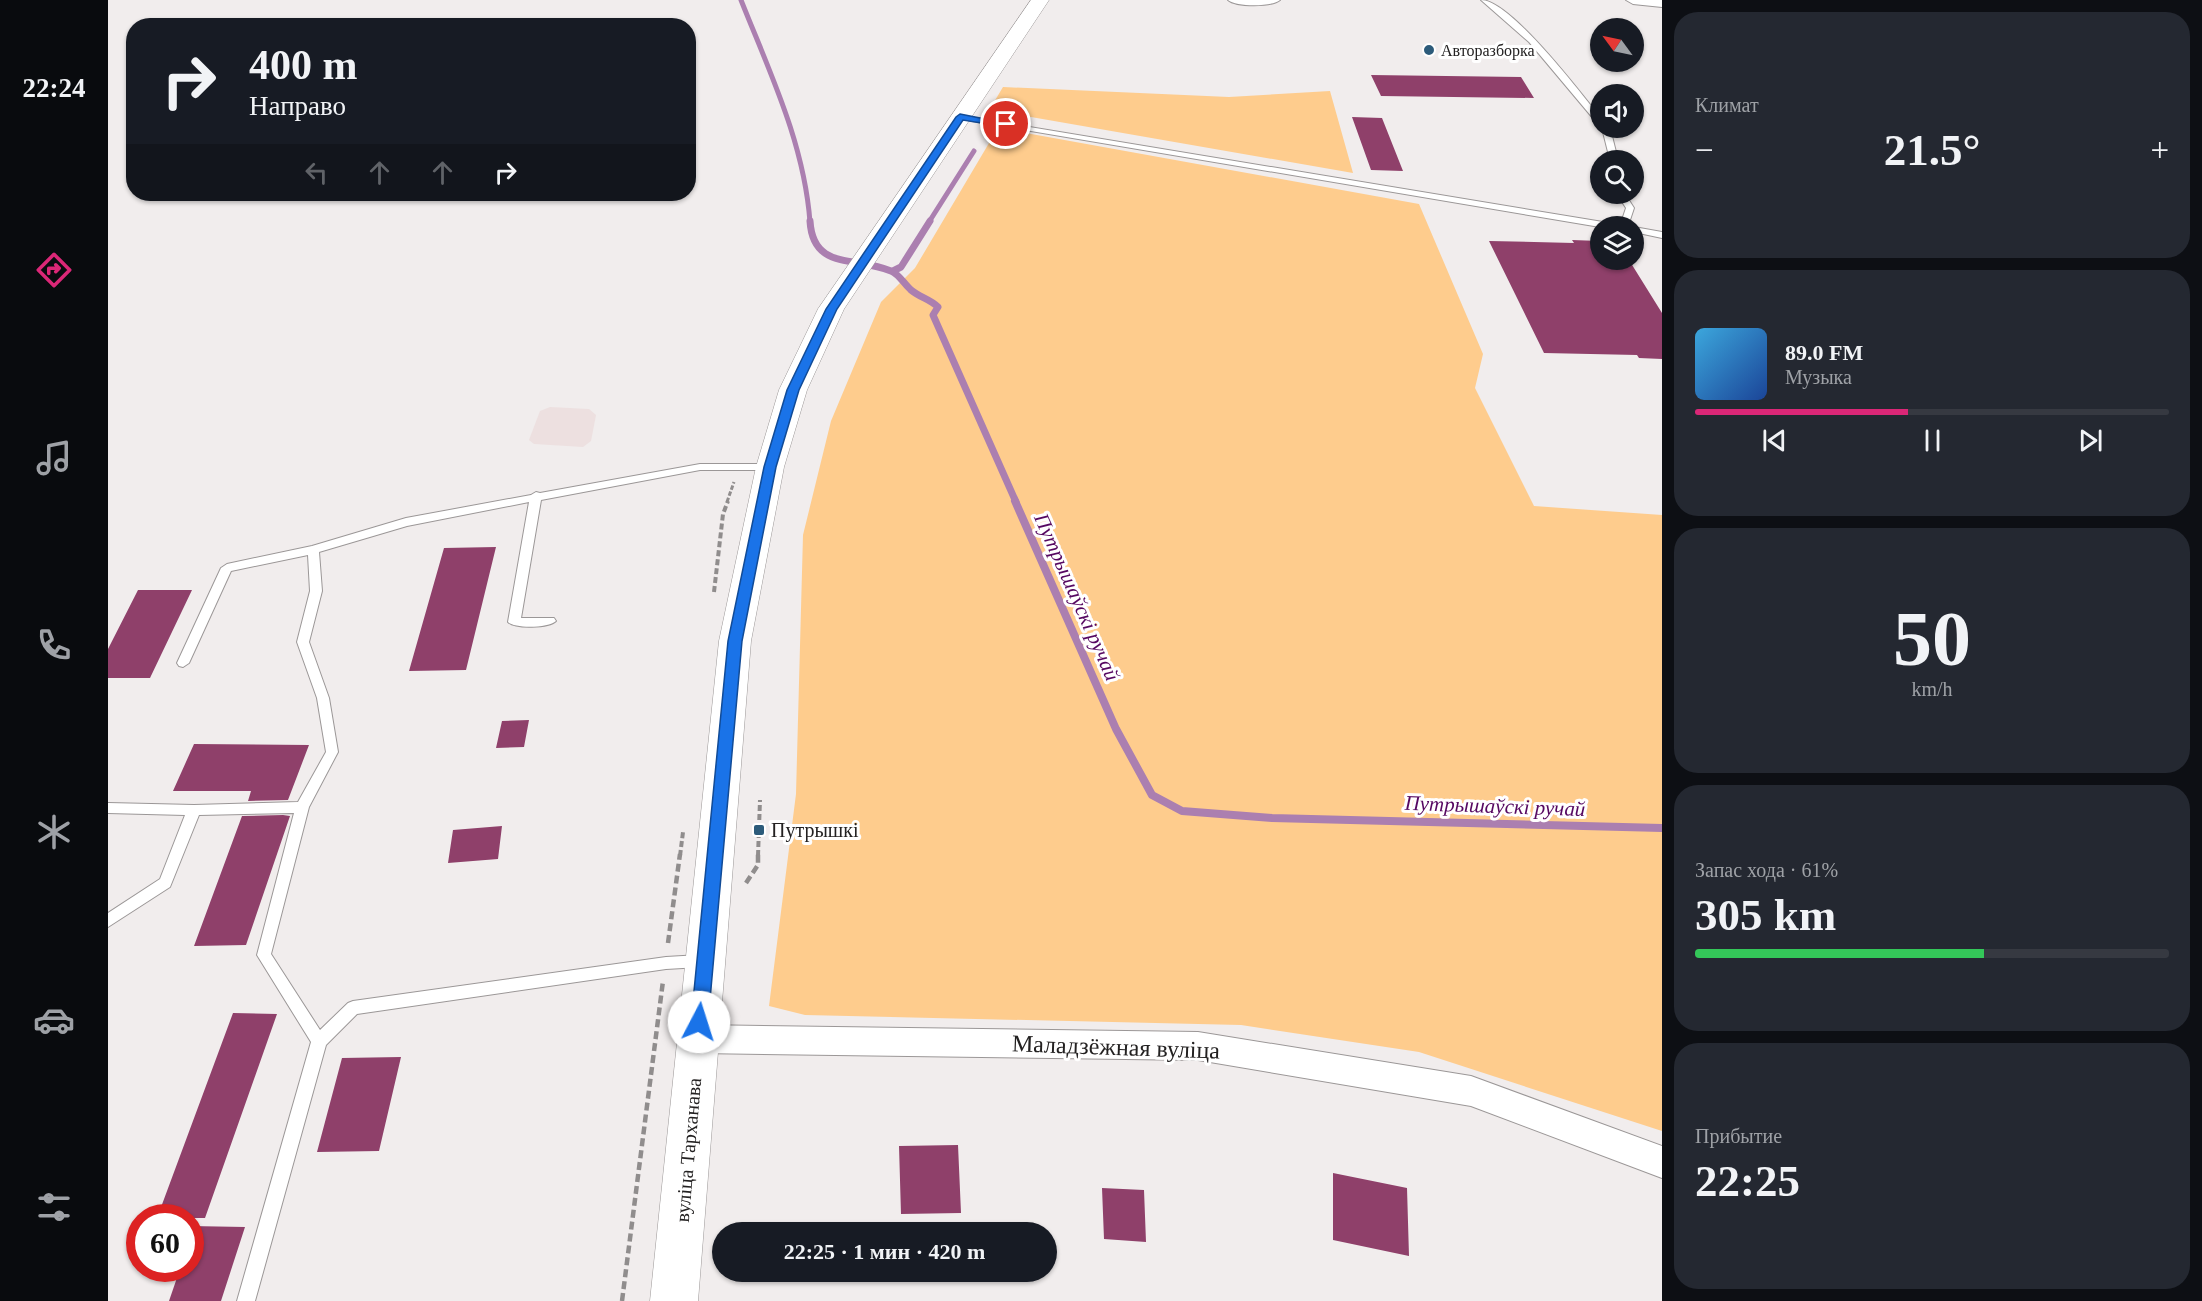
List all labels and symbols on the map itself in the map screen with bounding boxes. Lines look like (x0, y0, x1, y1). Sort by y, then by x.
north arrow (1590, 18, 1644, 72)
place label: Авторазборка (1441, 42, 1535, 60)
marker: Авторазборка (1422, 43, 1436, 57)
pin (980, 98, 1031, 149)
water label: Путрышаўскі ручай (1029, 509, 1125, 685)
water label: Путрышаўскі ручай (1403, 791, 1586, 821)
place label: Путрышкі (771, 819, 859, 842)
marker: Путрышкі (752, 823, 766, 837)
position arrow (667, 990, 731, 1054)
street label: Маладзёжная вуліца (1012, 1030, 1221, 1064)
street label: вуліца Тарханава (671, 1077, 706, 1223)
speed limit sign: 60 (126, 1204, 204, 1282)

